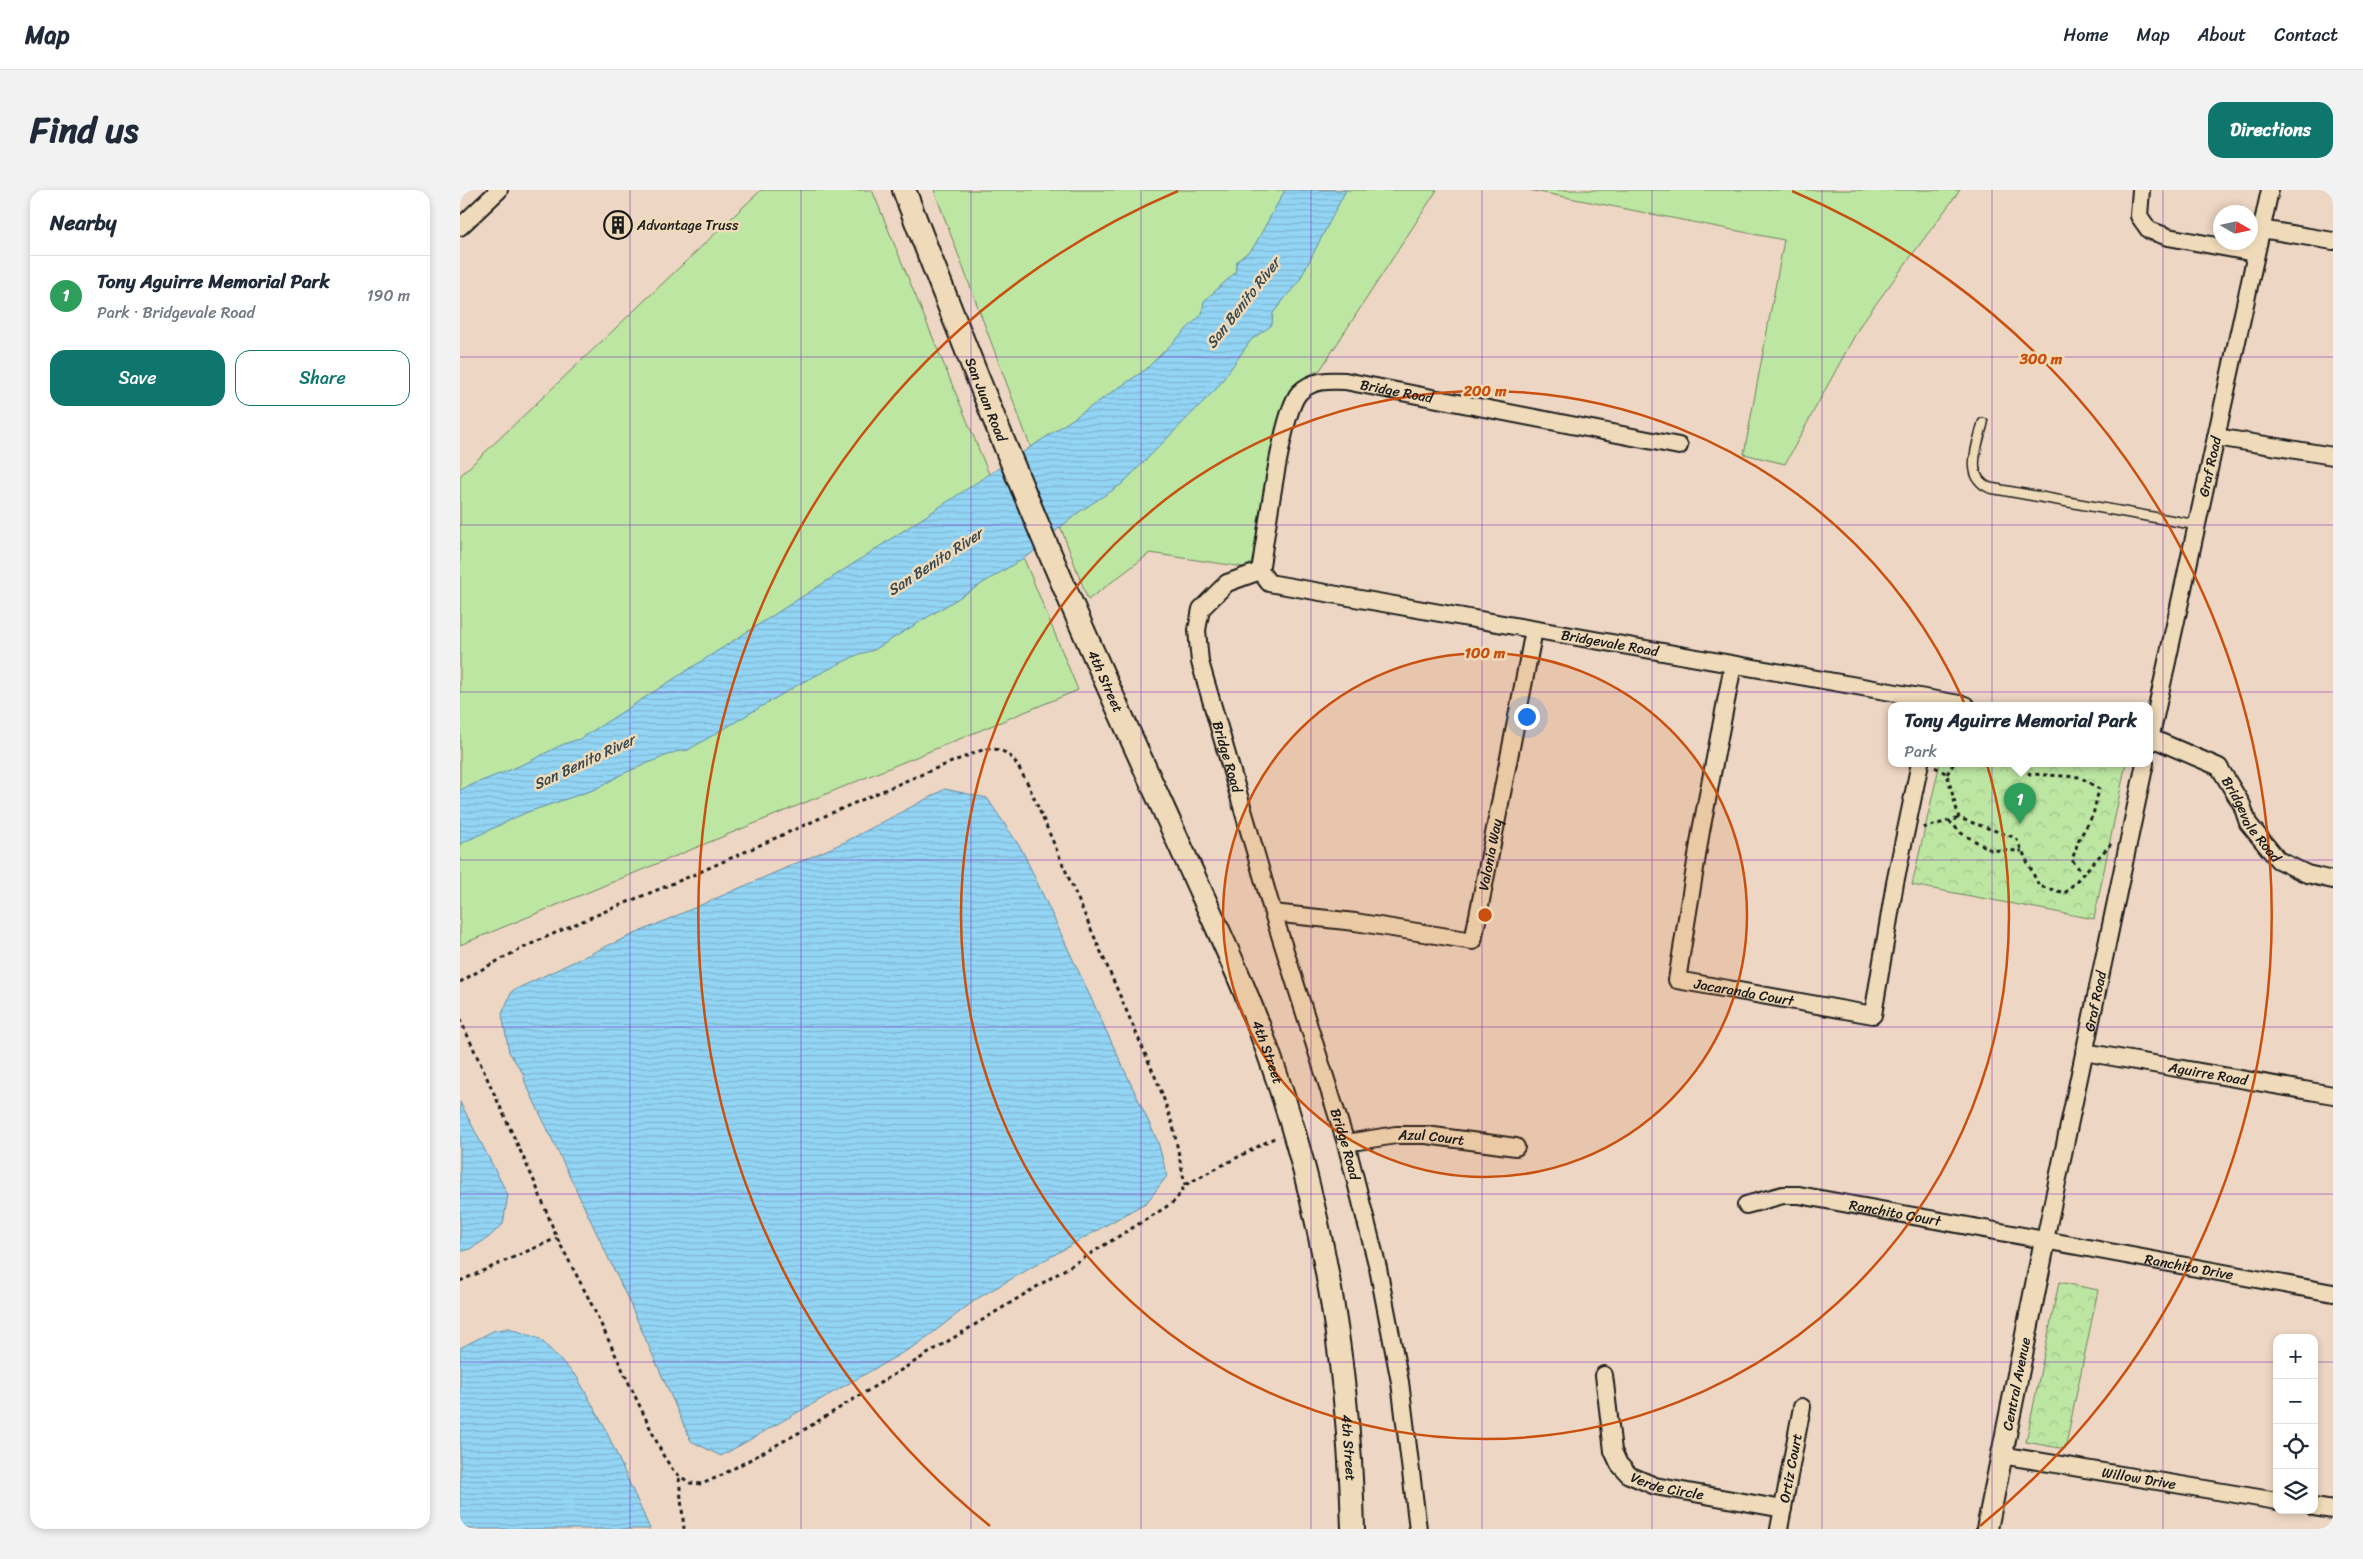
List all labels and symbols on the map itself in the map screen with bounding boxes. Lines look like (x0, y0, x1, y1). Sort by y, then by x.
north arrow (2213, 205, 2258, 250)
building icon: Advantage Truss (603, 210, 633, 240)
place label: Advantage Truss (636, 213, 739, 238)
water label: San Benito River (1199, 250, 1289, 354)
text: 300 m (2019, 346, 2063, 372)
street label: San Juan Road (958, 354, 1015, 447)
street label: Bridge Road (1358, 372, 1437, 411)
text: 200 m (1462, 378, 1507, 404)
street label: Graf Road (2191, 432, 2229, 499)
water label: San Benito River (882, 520, 990, 603)
street label: Bridgevale Road (1559, 622, 1662, 664)
text: 100 m (1465, 640, 1506, 666)
street label: 4th Street (1080, 646, 1130, 717)
your location (1514, 704, 1540, 730)
street label: Bridge Road (1205, 718, 1250, 797)
water label: San Benito River (529, 726, 642, 797)
street label: Bridgevale Road (2214, 772, 2288, 870)
pin: 1 (2004, 783, 2036, 824)
street label: Valonia Way (1471, 816, 1510, 893)
centre of rings (1476, 906, 1494, 924)
street label: Graf Road (2077, 967, 2114, 1034)
street label: Jacaranda Court (1691, 971, 1797, 1014)
street label: 4th Street (1244, 1017, 1290, 1088)
street label: Aguirre Road (2166, 1055, 2251, 1093)
street label: Bridge Road (1323, 1105, 1367, 1184)
street label: Azul Court (1397, 1123, 1466, 1153)
street label: Ranchito Court (1847, 1192, 1944, 1234)
street label: Ranchito Drive (2143, 1247, 2235, 1287)
street label: Central Avenue (1995, 1335, 2038, 1433)
street label: 4th Street (1333, 1413, 1363, 1482)
street label: Ortiz Court (1772, 1431, 1810, 1505)
street label: Willow Drive (2100, 1460, 2178, 1497)
street label: Verde Circle (1627, 1465, 1706, 1508)

